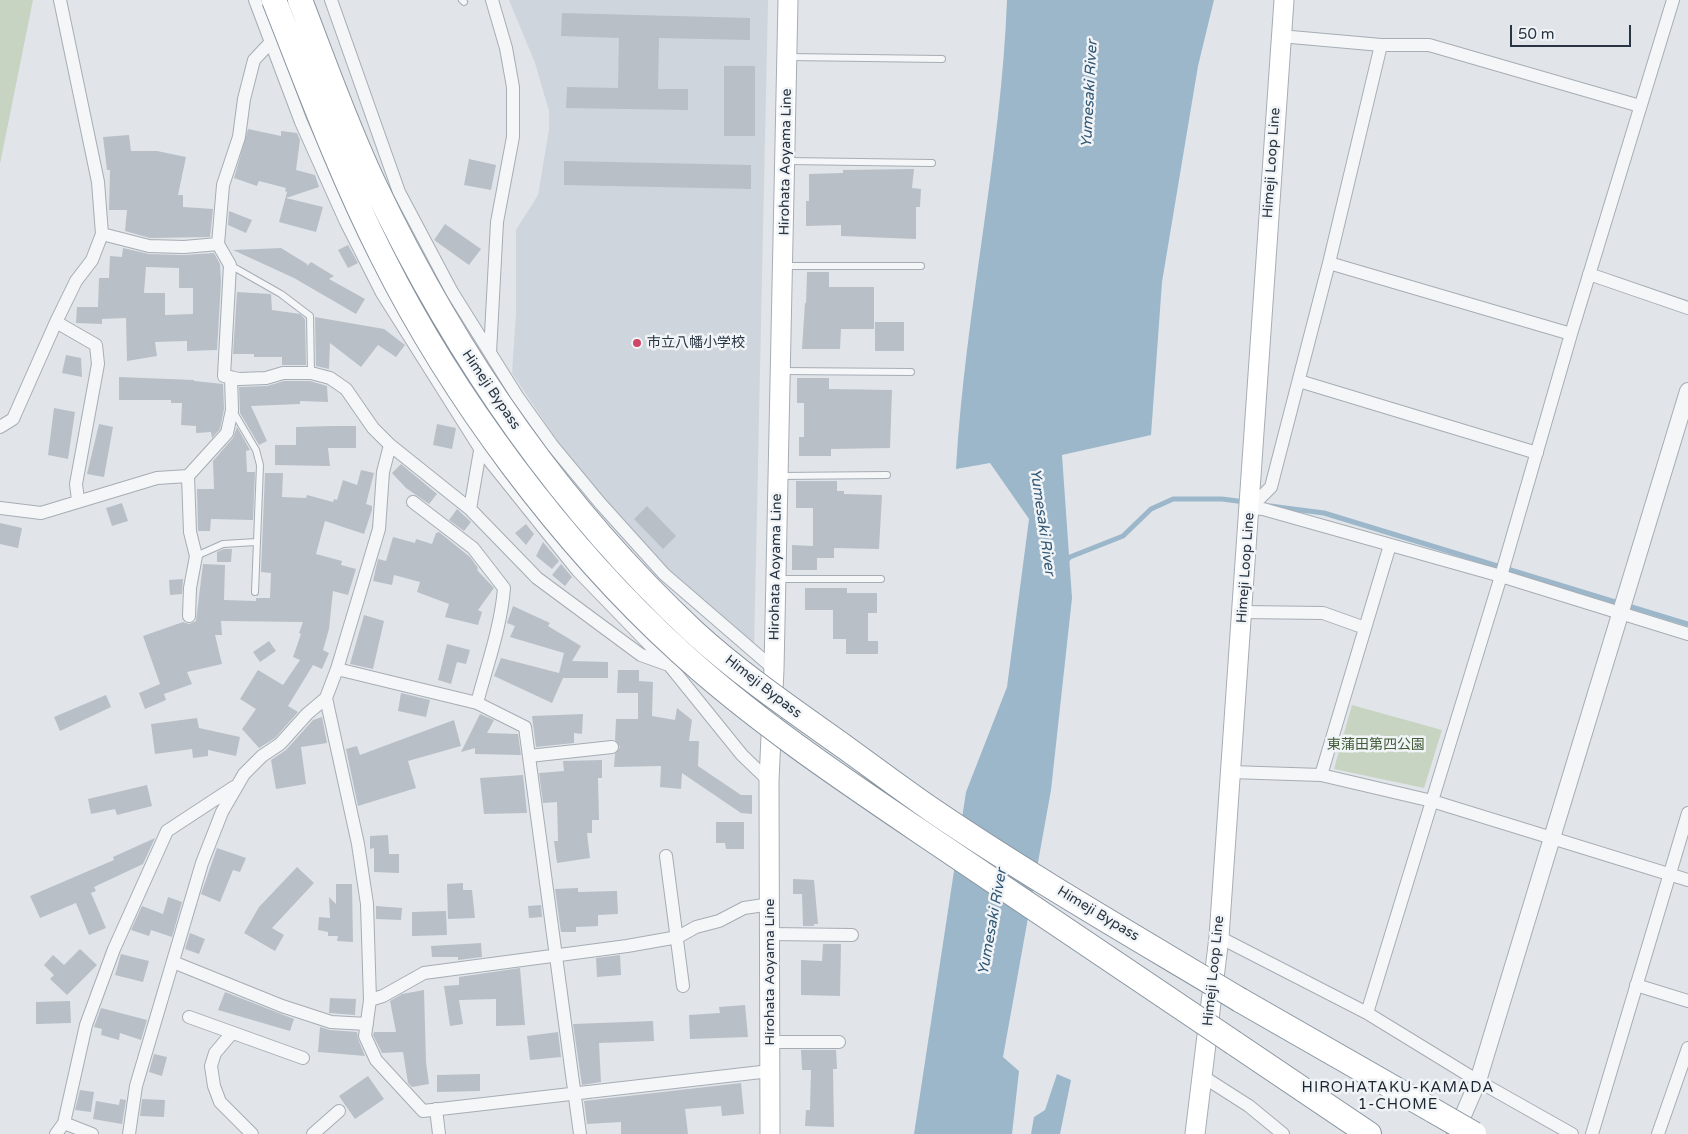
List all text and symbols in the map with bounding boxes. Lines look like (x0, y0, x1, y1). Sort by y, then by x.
scale bar (1513, 15, 1634, 47)
text: 50 m (1518, 25, 1555, 43)
water label: Yumesaki River (1078, 40, 1102, 148)
street label: Hirohata Aoyama Line (776, 88, 796, 236)
street label: Himeji Loop Line (1260, 107, 1284, 219)
place label: 市立八幡小学校 (647, 335, 745, 351)
marker: 市立八幡小学校 (631, 337, 643, 349)
street label: Himeji Bypass (458, 347, 524, 433)
water label: Yumesaki River (1026, 467, 1058, 577)
street label: Hirohata Aoyama Line (766, 493, 786, 641)
street label: Himeji Loop Line (1234, 512, 1258, 624)
street label: Himeji Bypass (721, 652, 805, 722)
park label: 東蒲田第四公園 (1327, 737, 1425, 753)
water label: Yumesaki River (975, 867, 1011, 977)
street label: Himeji Bypass (1054, 883, 1142, 945)
street label: Hirohata Aoyama Line (762, 898, 778, 1046)
street label: Himeji Loop Line (1200, 915, 1228, 1027)
district label: HIROHATAKU-KAMADA 1-CHOME (1299, 1079, 1497, 1114)

